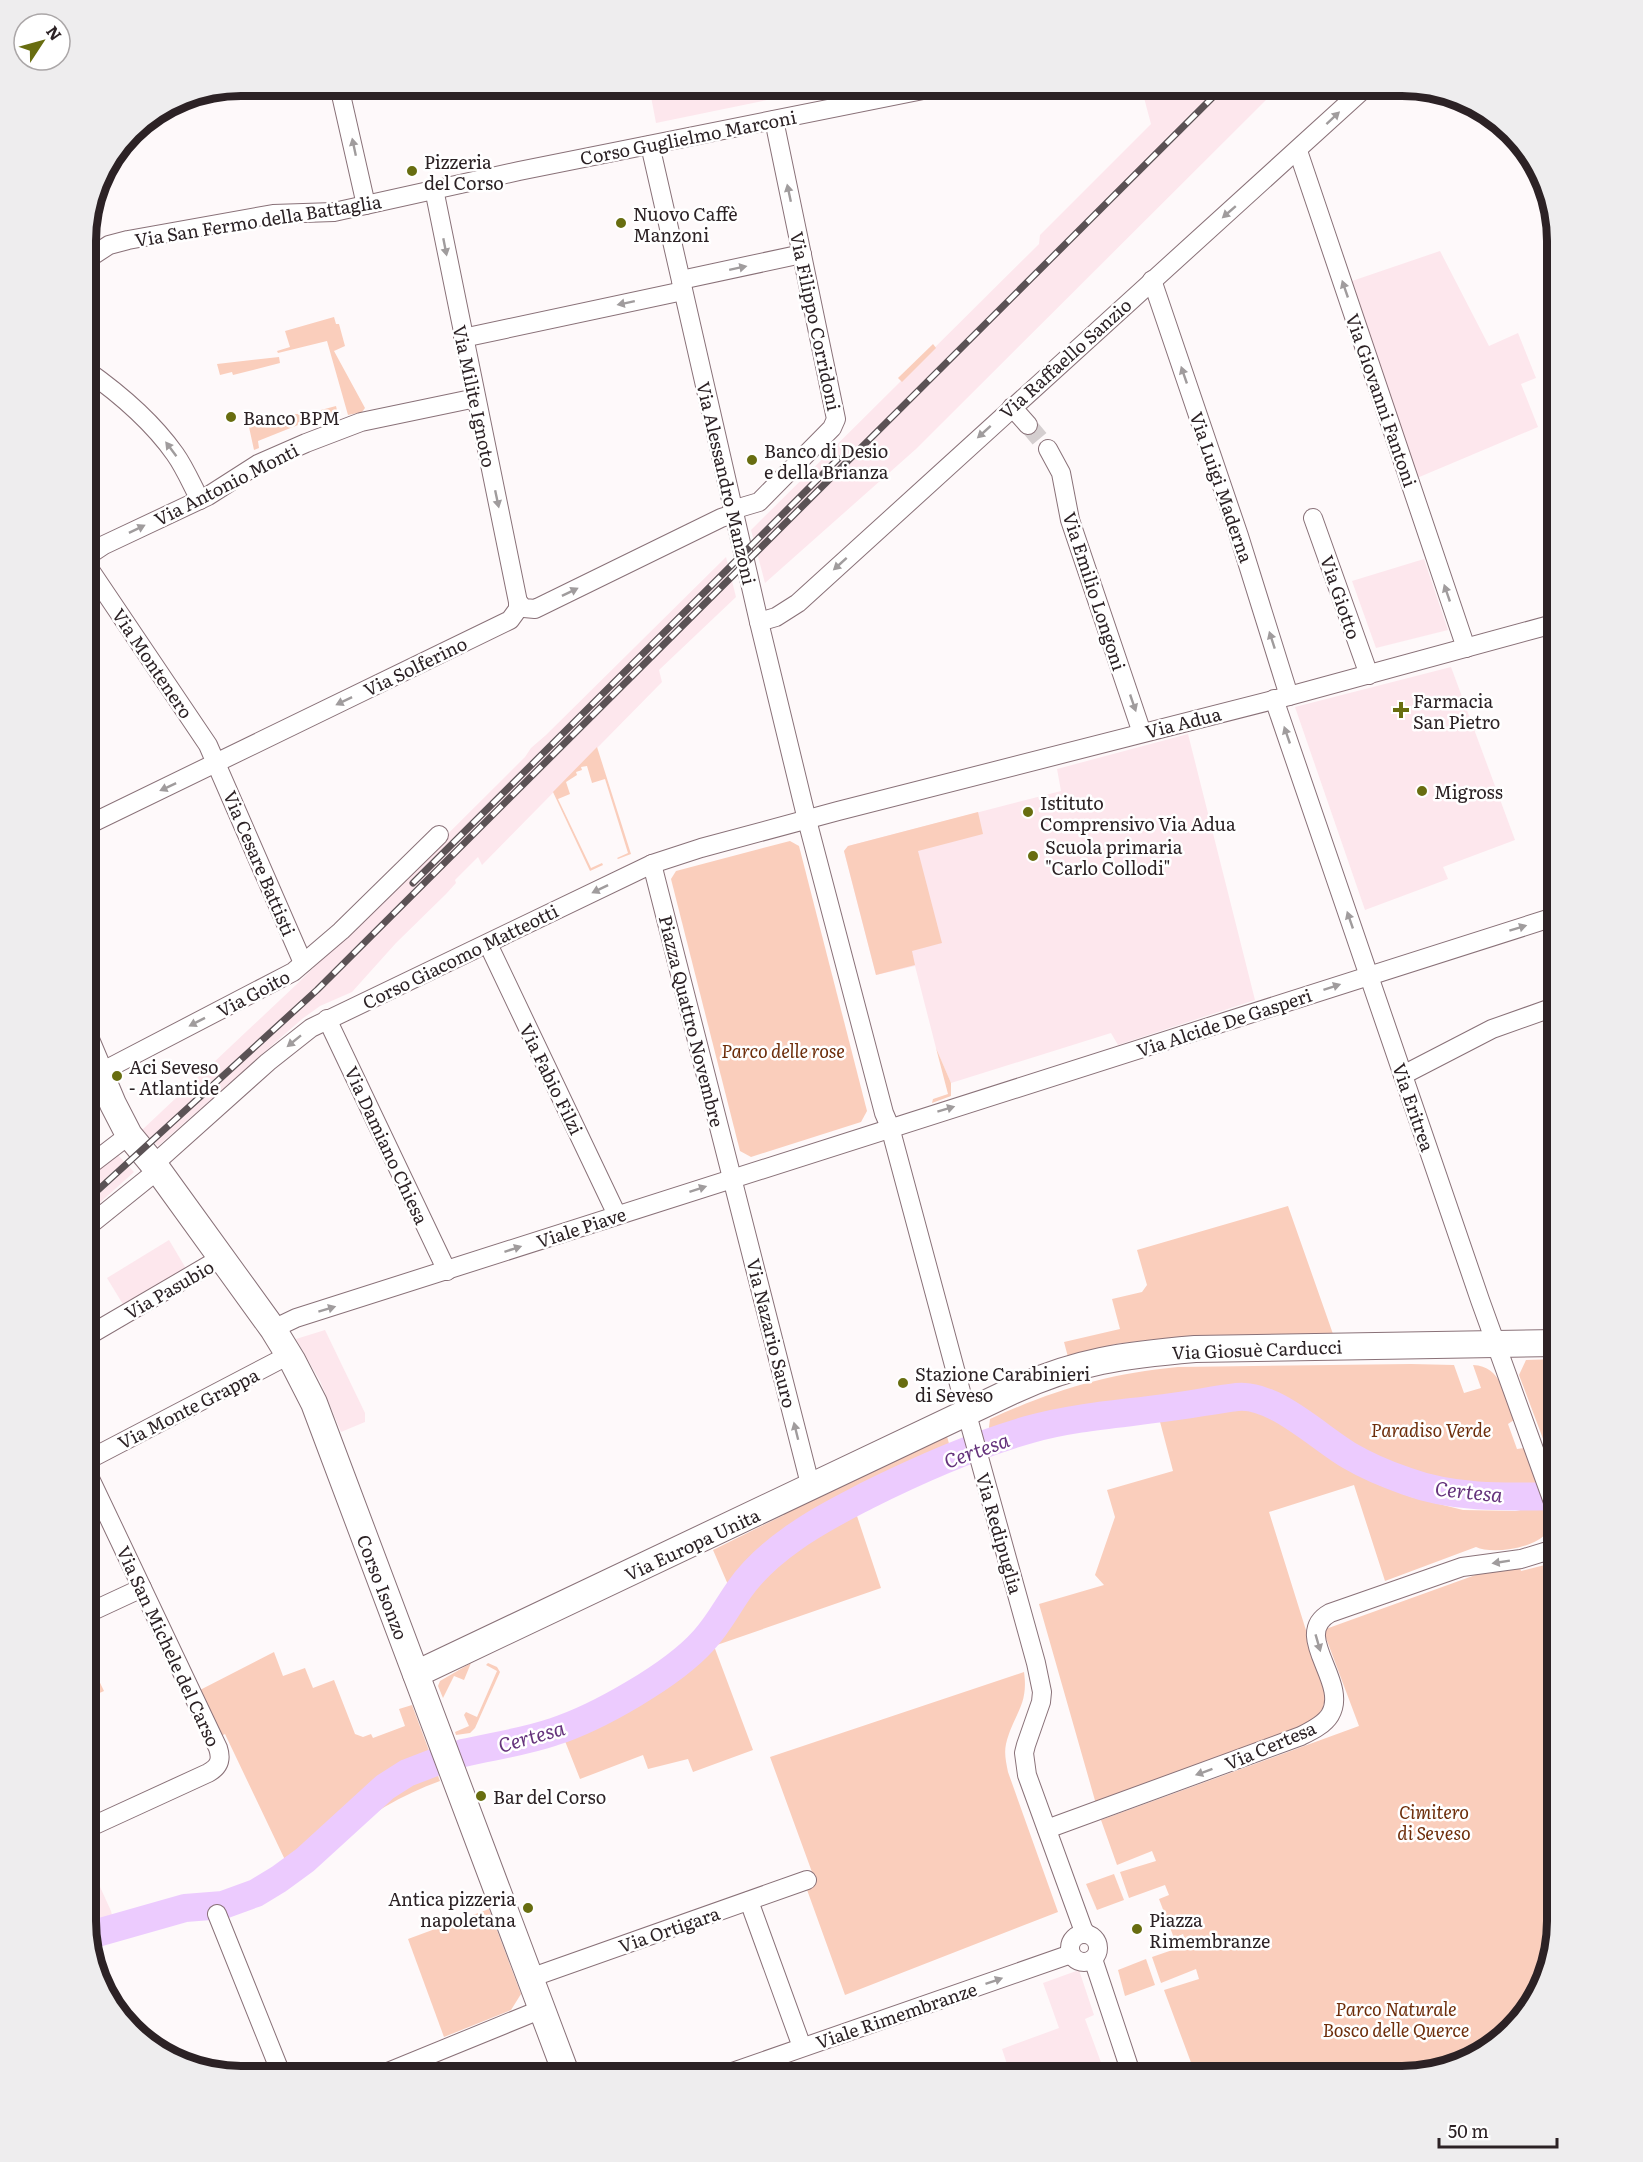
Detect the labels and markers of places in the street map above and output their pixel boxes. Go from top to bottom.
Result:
place label: Pizzeria del Corso [424,148,504,196]
marker: Pizzeria del Corso [405,164,419,178]
place label: Nuovo Caffè Manzoni [633,200,738,248]
marker: Nuovo Caffè Manzoni [614,216,628,230]
place label: Banco BPM [243,404,340,431]
marker: Banco BPM [224,410,238,424]
place label: Banco di Desio e della Brianza [764,437,889,485]
marker: Banco di Desio e della Brianza [745,453,759,467]
place label: Farmacia San Pietro [1413,687,1500,735]
marker: Farmacia San Pietro [1394,703,1408,717]
place label: Migross [1434,778,1503,805]
marker: Migross [1415,784,1429,798]
place label: Istituto Comprensivo Via Adua [1040,789,1236,837]
marker: Istituto Comprensivo Via Adua [1021,805,1035,819]
place label: Scuola primaria "Carlo Collodi" [1045,833,1183,881]
marker: Scuola primaria "Carlo Collodi" [1026,849,1040,863]
place label: Aci Seveso - Atlantide [129,1053,219,1101]
marker: Aci Seveso - Atlantide [110,1069,124,1083]
place label: Stazione Carabinieri di Seveso [915,1360,1090,1408]
marker: Stazione Carabinieri di Seveso [896,1376,910,1390]
place label: Bar del Corso [493,1783,606,1810]
marker: Bar del Corso [474,1789,488,1803]
place label: Antica pizzeria napoletana [388,1885,516,1933]
marker: Antica pizzeria napoletana [521,1901,535,1915]
place label: Piazza Rimembranze [1149,1906,1270,1954]
marker: Piazza Rimembranze [1130,1922,1144,1936]

